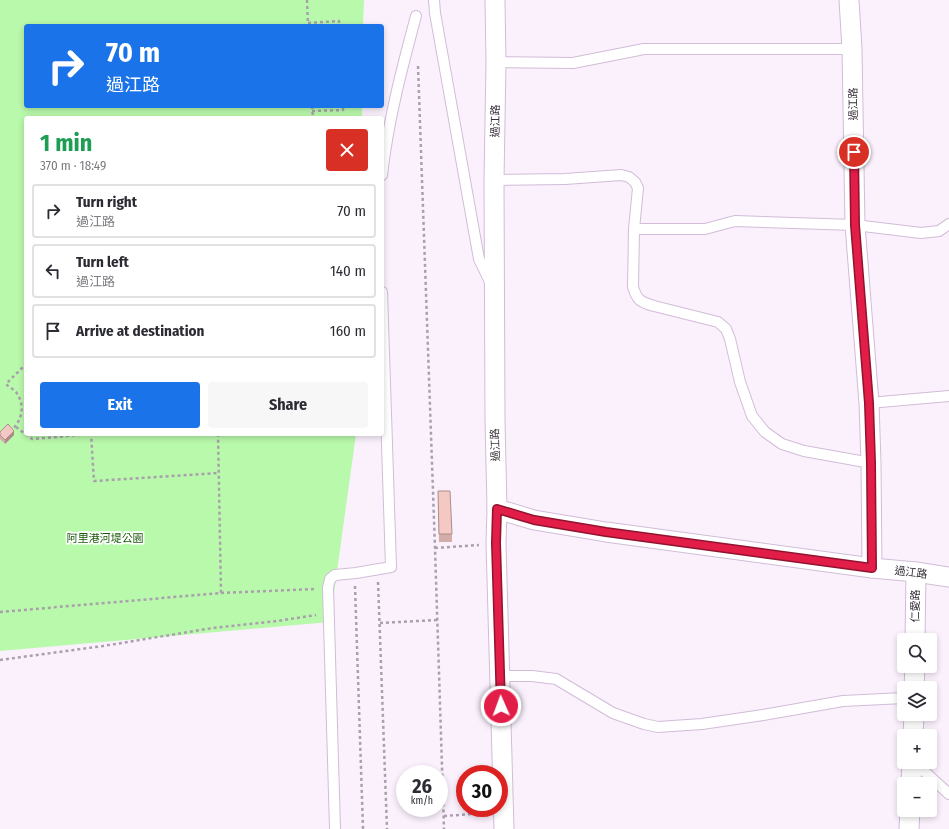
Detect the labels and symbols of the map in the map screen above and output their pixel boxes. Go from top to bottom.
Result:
street label: 過江路 [847,87,860,121]
street label: 過江路 [489,104,502,138]
pin [837,135,871,169]
street label: 過江路 [488,428,503,462]
park label: 阿里港河堤公園 [67,532,144,545]
street label: 過江路 [894,564,928,581]
street label: 仁愛路 [909,589,922,623]
position arrow [480,685,522,727]
speed limit sign: 30 [456,765,508,817]

